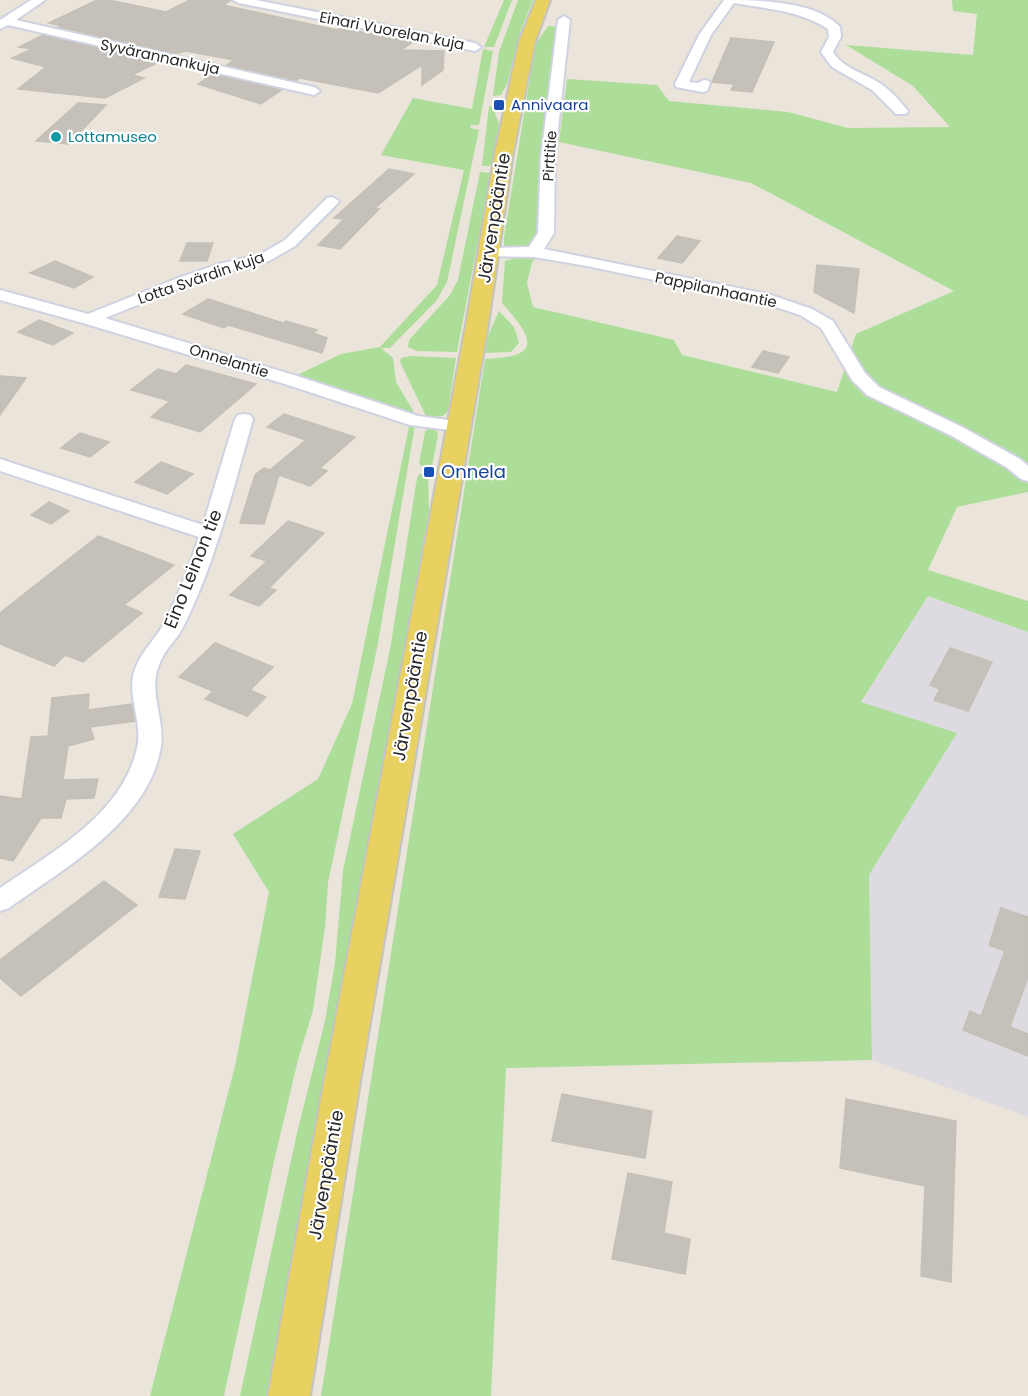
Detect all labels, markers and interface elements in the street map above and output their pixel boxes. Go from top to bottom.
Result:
street label: Einari Vuorelan kuja [318,6,466,55]
street label: Syvärannankuja [98,34,222,79]
place label: Annivaara [511,94,588,115]
marker: Annivaara [492,98,506,112]
place label: Lottamuseo [68,126,157,147]
marker: Lottamuseo [49,130,63,144]
street label: Pirttitie [537,130,562,182]
street label: Järvenpääntie [471,151,516,285]
street label: Lotta Svärdin kuja [135,246,267,309]
street label: Pappilanhaantie [653,266,779,313]
street label: Onnelantie [187,338,272,383]
place label: Onnela [441,459,506,484]
marker: Onnela [422,465,436,479]
street label: Eino Leinon tie [157,506,228,632]
street label: Järvenpääntie [386,629,433,763]
street label: Järvenpääntie [302,1108,349,1242]

